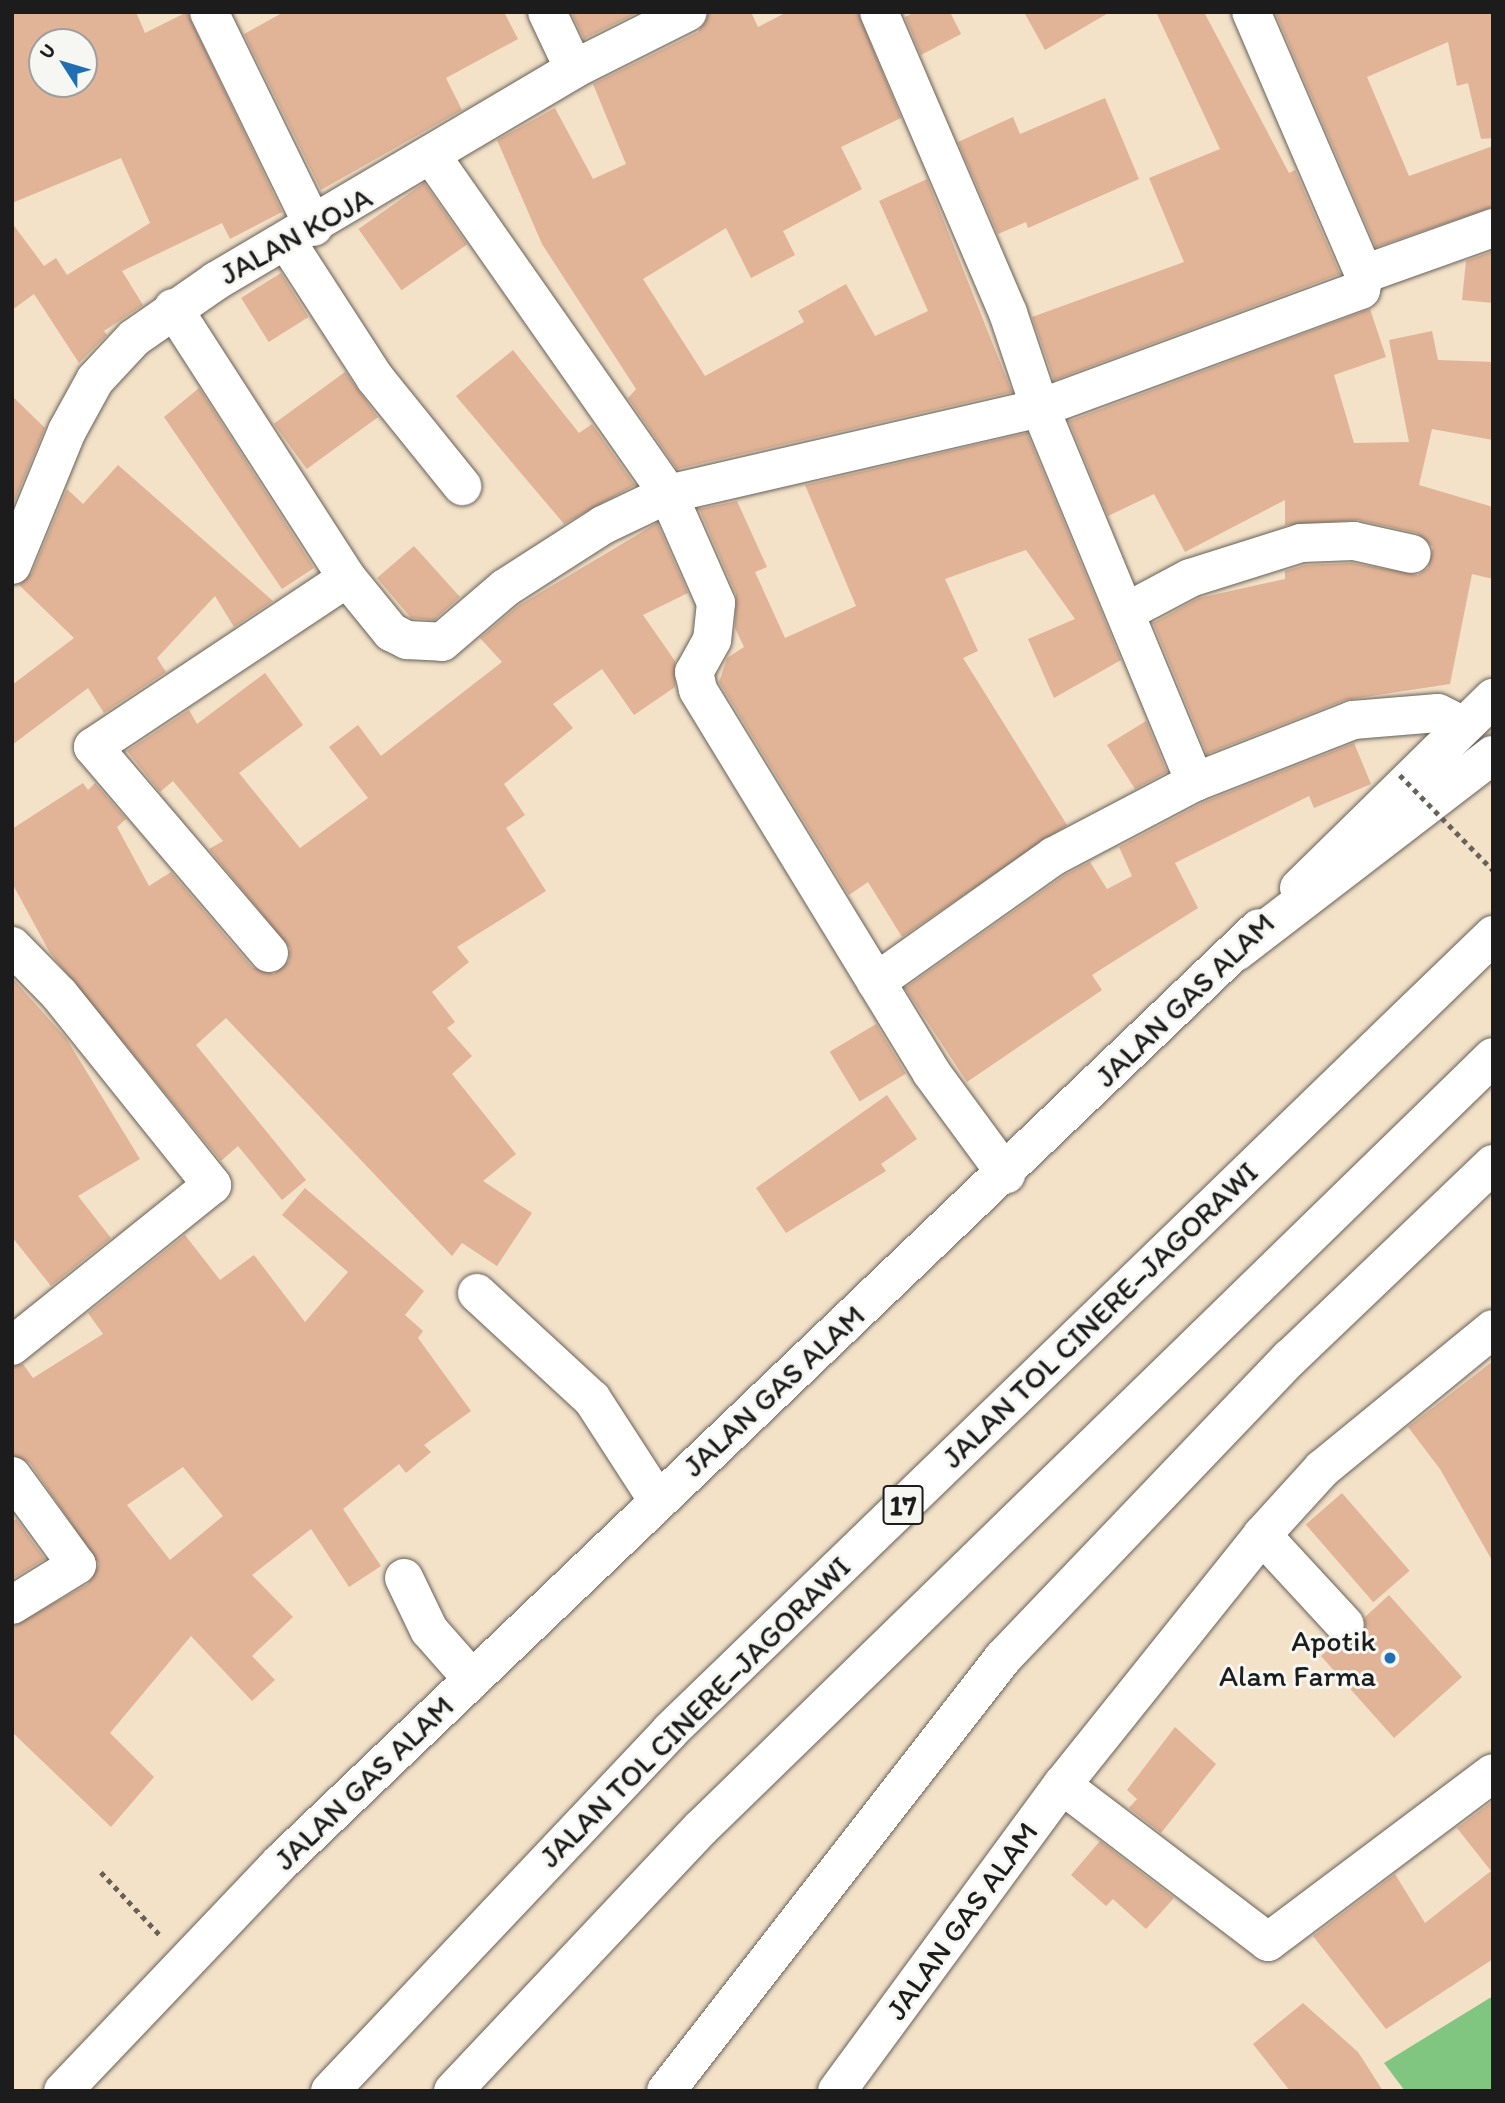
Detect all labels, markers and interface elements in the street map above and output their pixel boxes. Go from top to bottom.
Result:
north arrow [28,28,98,98]
text: U [34,39,60,63]
street label: JALAN KOJA [214,179,378,293]
street label: JALAN GAS ALAM [1088,905,1282,1095]
street label: JALAN TOL CINERE–JAGORAWI [935,1155,1265,1475]
street label: JALAN GAS ALAM [675,1297,873,1485]
road number: 17 [882,1480,924,1530]
street label: JALAN TOL CINERE–JAGORAWI [532,1549,858,1875]
place label: Apotik Alam Farma [1221,1623,1376,1694]
marker: Apotik Alam Farma [1382,1650,1398,1666]
street label: JALAN GAS ALAM [267,1688,461,1878]
street label: JALAN GAS ALAM [878,1815,1046,2027]

